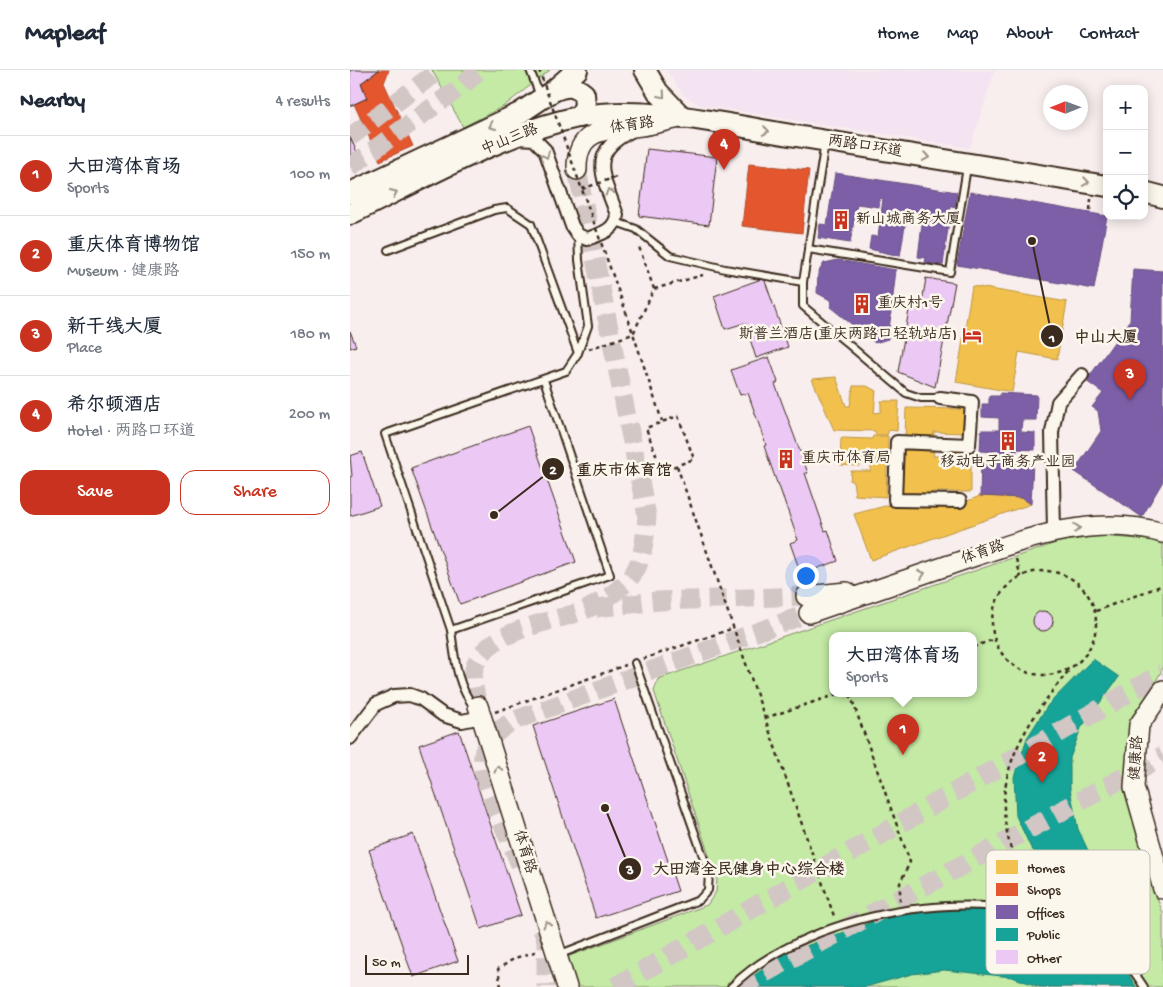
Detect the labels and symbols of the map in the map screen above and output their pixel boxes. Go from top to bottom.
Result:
north arrow [1043,85,1088,130]
one-way arrow [656,90,665,99]
street label: 体育路 [608,114,656,138]
street label: 中山三路 [479,120,541,160]
one-way arrow [488,120,497,130]
one-way arrow [762,125,770,136]
pin: 4 [708,129,740,170]
street label: 两路口环道 [827,132,903,162]
one-way arrow [539,150,550,159]
one-way arrow [922,151,930,161]
one-way arrow [1082,177,1091,187]
one-way arrow [389,188,398,199]
one-way arrow [605,188,615,196]
building icon: 新山城商务大厦 [830,209,852,231]
place label: 新山城商务大厦 [856,210,961,229]
building icon: 重庆村1号 [851,293,873,315]
place label: 重庆村1号 [877,294,943,313]
callout: 中山大厦 [1039,321,1148,352]
hotel icon: 斯普兰酒店(重庆两路口轻轨站店) [961,324,983,346]
place label: 斯普兰酒店(重庆两路口轻轨站店) [739,325,957,344]
text: 中山大厦 [1074,328,1138,349]
text: 1 [1048,330,1055,348]
pin: 3 [1114,359,1146,400]
building icon: 移动电子商务产业园 [997,430,1019,452]
building icon: 重庆市体育局 [775,448,797,470]
place label: 重庆市体育局 [801,450,891,468]
callout: 重庆市体育馆 [541,453,682,484]
place label: 移动电子商务产业园 [940,453,1076,472]
text: 2 [549,462,557,480]
text: 重庆市体育馆 [576,462,672,482]
one-way arrow [1073,523,1081,534]
street label: 体育路 [959,537,1007,569]
your location [793,563,819,589]
one-way arrow [917,570,925,580]
pin: 1 [887,714,919,755]
street label: 健康路 [1126,735,1148,781]
pin: 2 [1026,742,1058,783]
one-way arrow [494,765,504,774]
street label: 体育路 [509,828,539,876]
legend [986,850,1150,974]
callout: 大田湾全民健身中心综合楼 [618,853,855,884]
text: 大田湾全民健身中心综合楼 [653,860,845,881]
text: Homes [1027,861,1065,878]
text: 3 [625,862,634,880]
text: Shops [1027,883,1061,900]
text: Offices [1027,906,1065,923]
one-way arrow [543,920,553,929]
text: Public [1026,928,1061,945]
text: Other [1027,951,1062,968]
scale bar [365,952,469,975]

